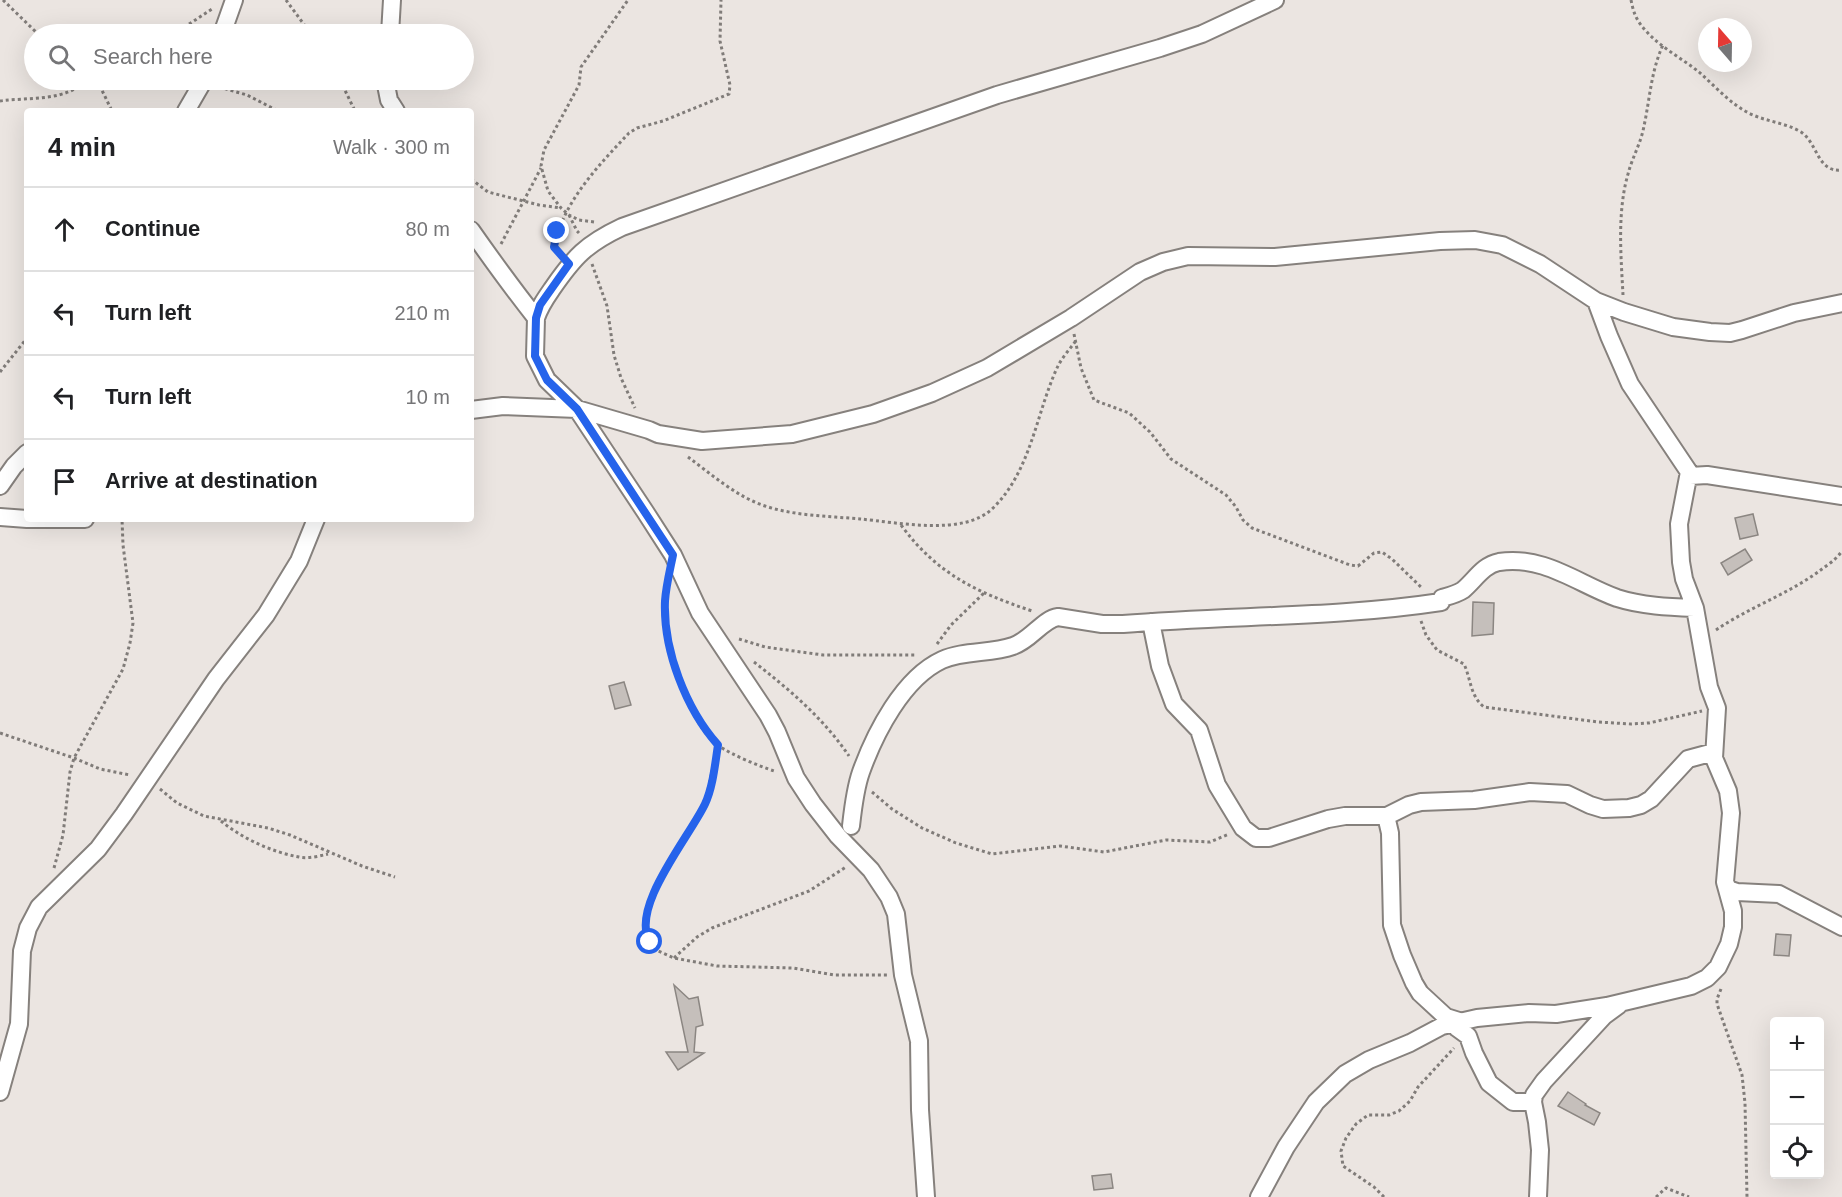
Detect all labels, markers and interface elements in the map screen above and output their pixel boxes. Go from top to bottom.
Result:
north arrow [1698,18,1752,72]
search box [24,24,474,90]
icon: search [45,41,78,74]
text: Search here [93,44,213,69]
text: 4 min [48,132,116,162]
text: Walk · 300 m [333,136,450,158]
icon: ahead [48,213,81,246]
text: Continue [105,216,200,241]
route end [543,217,569,243]
text: 80 m [406,218,450,240]
icon: left [48,297,81,330]
text: Turn left [105,300,191,325]
text: 210 m [394,302,450,324]
icon: left [48,381,81,414]
text: Turn left [105,384,191,409]
text: 10 m [406,386,450,408]
icon: arrive [48,465,81,498]
text: Arrive at destination [105,468,318,493]
route start [636,928,662,954]
map controls [1770,1017,1824,1179]
button: + [1770,1017,1824,1071]
button: − [1770,1071,1824,1125]
button: locate [1770,1125,1824,1179]

